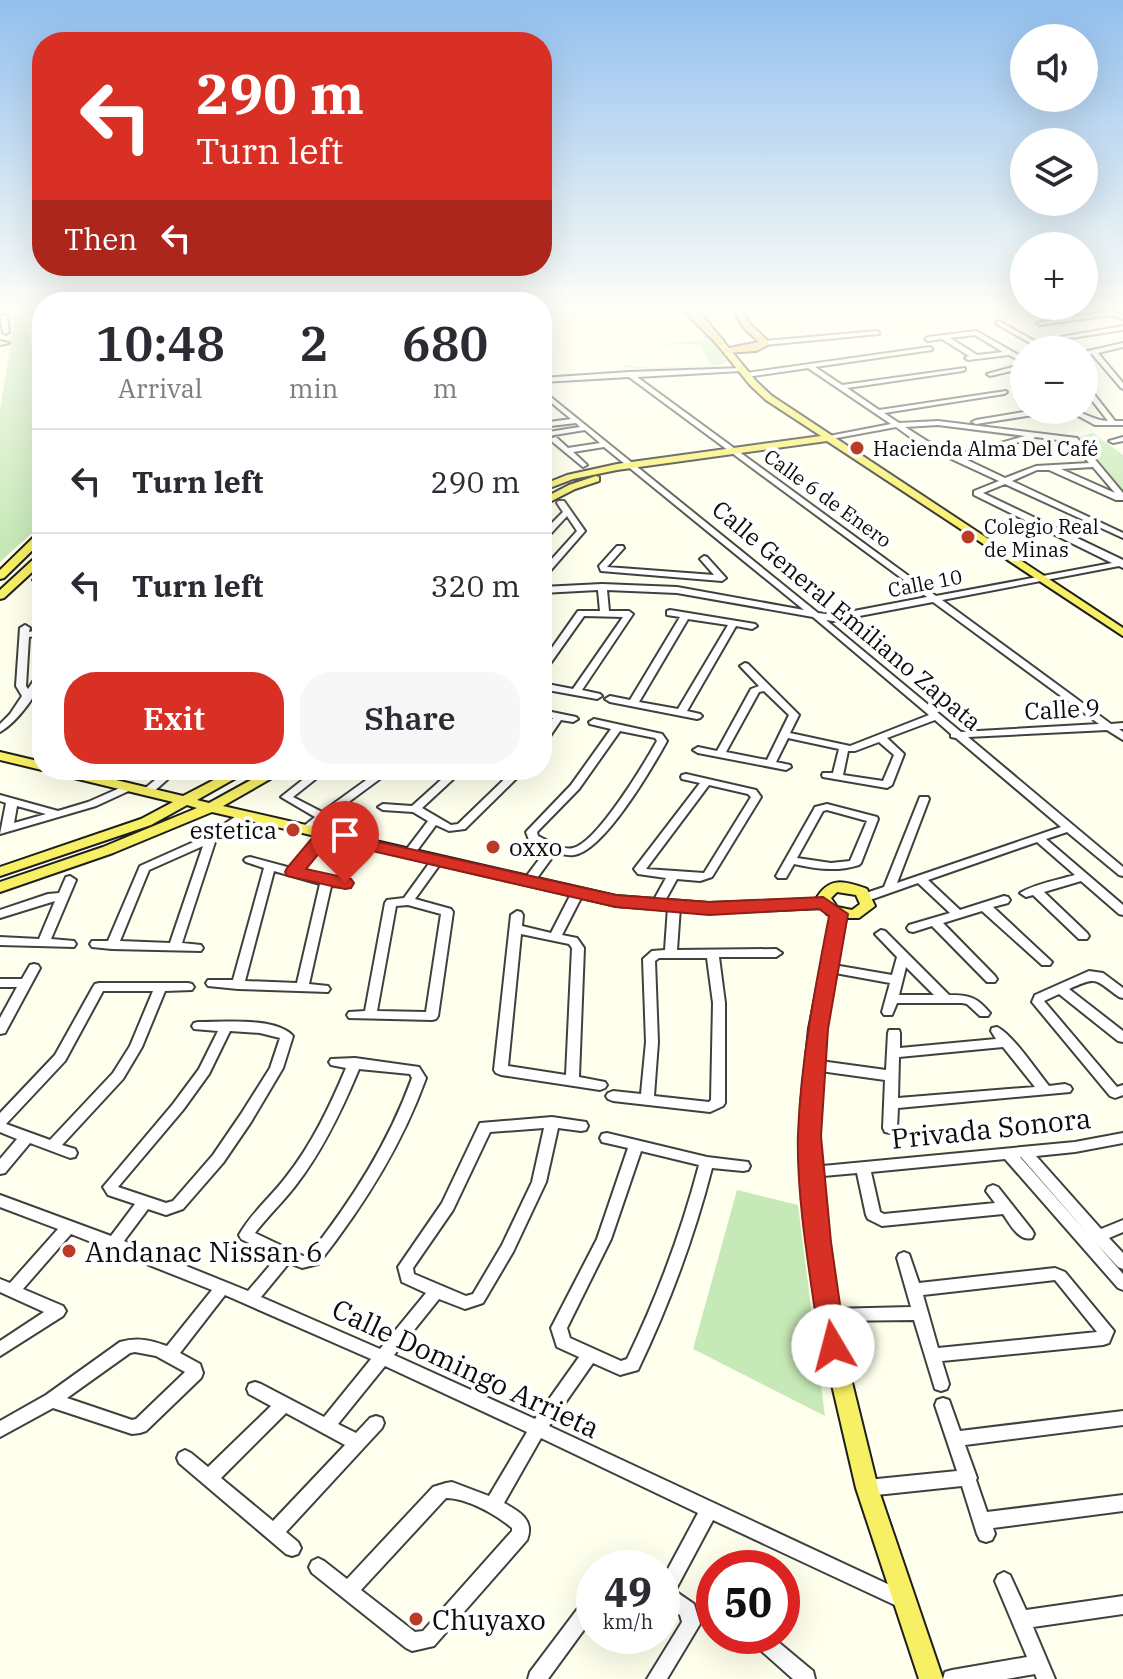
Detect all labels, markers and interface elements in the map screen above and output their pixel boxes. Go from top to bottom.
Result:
map controls [1010,24,1098,424]
button: sound [1010,24,1098,112]
text: 290 m [196,57,364,129]
icon: left [64,64,168,168]
text: Turn left [196,127,343,174]
button: layers [1010,128,1098,216]
icon: left [154,216,198,260]
text: Then [64,219,138,258]
button: + [1010,232,1098,320]
text: 10:48 [96,312,225,374]
text: 2 [299,312,328,374]
text: 680 [402,312,488,374]
button: − [1010,336,1098,424]
text: Arrival [118,371,203,405]
text: min [289,371,338,405]
text: m [433,371,458,405]
place label: Hacienda Alma Del Café [873,435,1098,462]
marker: Hacienda Alma Del Café [848,439,866,457]
street label: Calle 6 de Enero [759,442,897,554]
icon: left [64,459,108,503]
text: Turn left [132,462,264,501]
text: 290 m [430,462,520,501]
street label: Calle General Emiliano Zapata [706,493,988,737]
place label: Colegio Real de Minas [984,513,1099,563]
marker: Colegio Real de Minas [959,528,977,546]
icon: left [64,563,108,607]
street label: Calle 10 [886,563,964,603]
text: Turn left [132,566,264,605]
text: 320 m [430,566,520,605]
button: Exit [64,672,284,764]
button: Share [300,672,520,764]
street label: Calle 9 [1023,691,1101,727]
pin [311,801,379,883]
icon: arrive [323,813,367,857]
place label: estetica [190,814,277,846]
marker: estetica [284,821,302,839]
place label: oxxo [509,831,562,863]
marker: oxxo [484,838,502,856]
street label: Privada Sonora [889,1099,1093,1157]
place label: Andanac Nissan 6 [85,1233,323,1270]
marker: Andanac Nissan 6 [60,1242,78,1260]
street label: Calle Domingo Arrieta [326,1290,606,1446]
position arrow [791,1304,875,1388]
speed limit sign: 50 [696,1550,800,1654]
text: 49 [604,1566,652,1618]
place label: Chuyaxo [432,1601,546,1638]
text: km/h [603,1608,653,1635]
marker: Chuyaxo [407,1610,425,1628]

